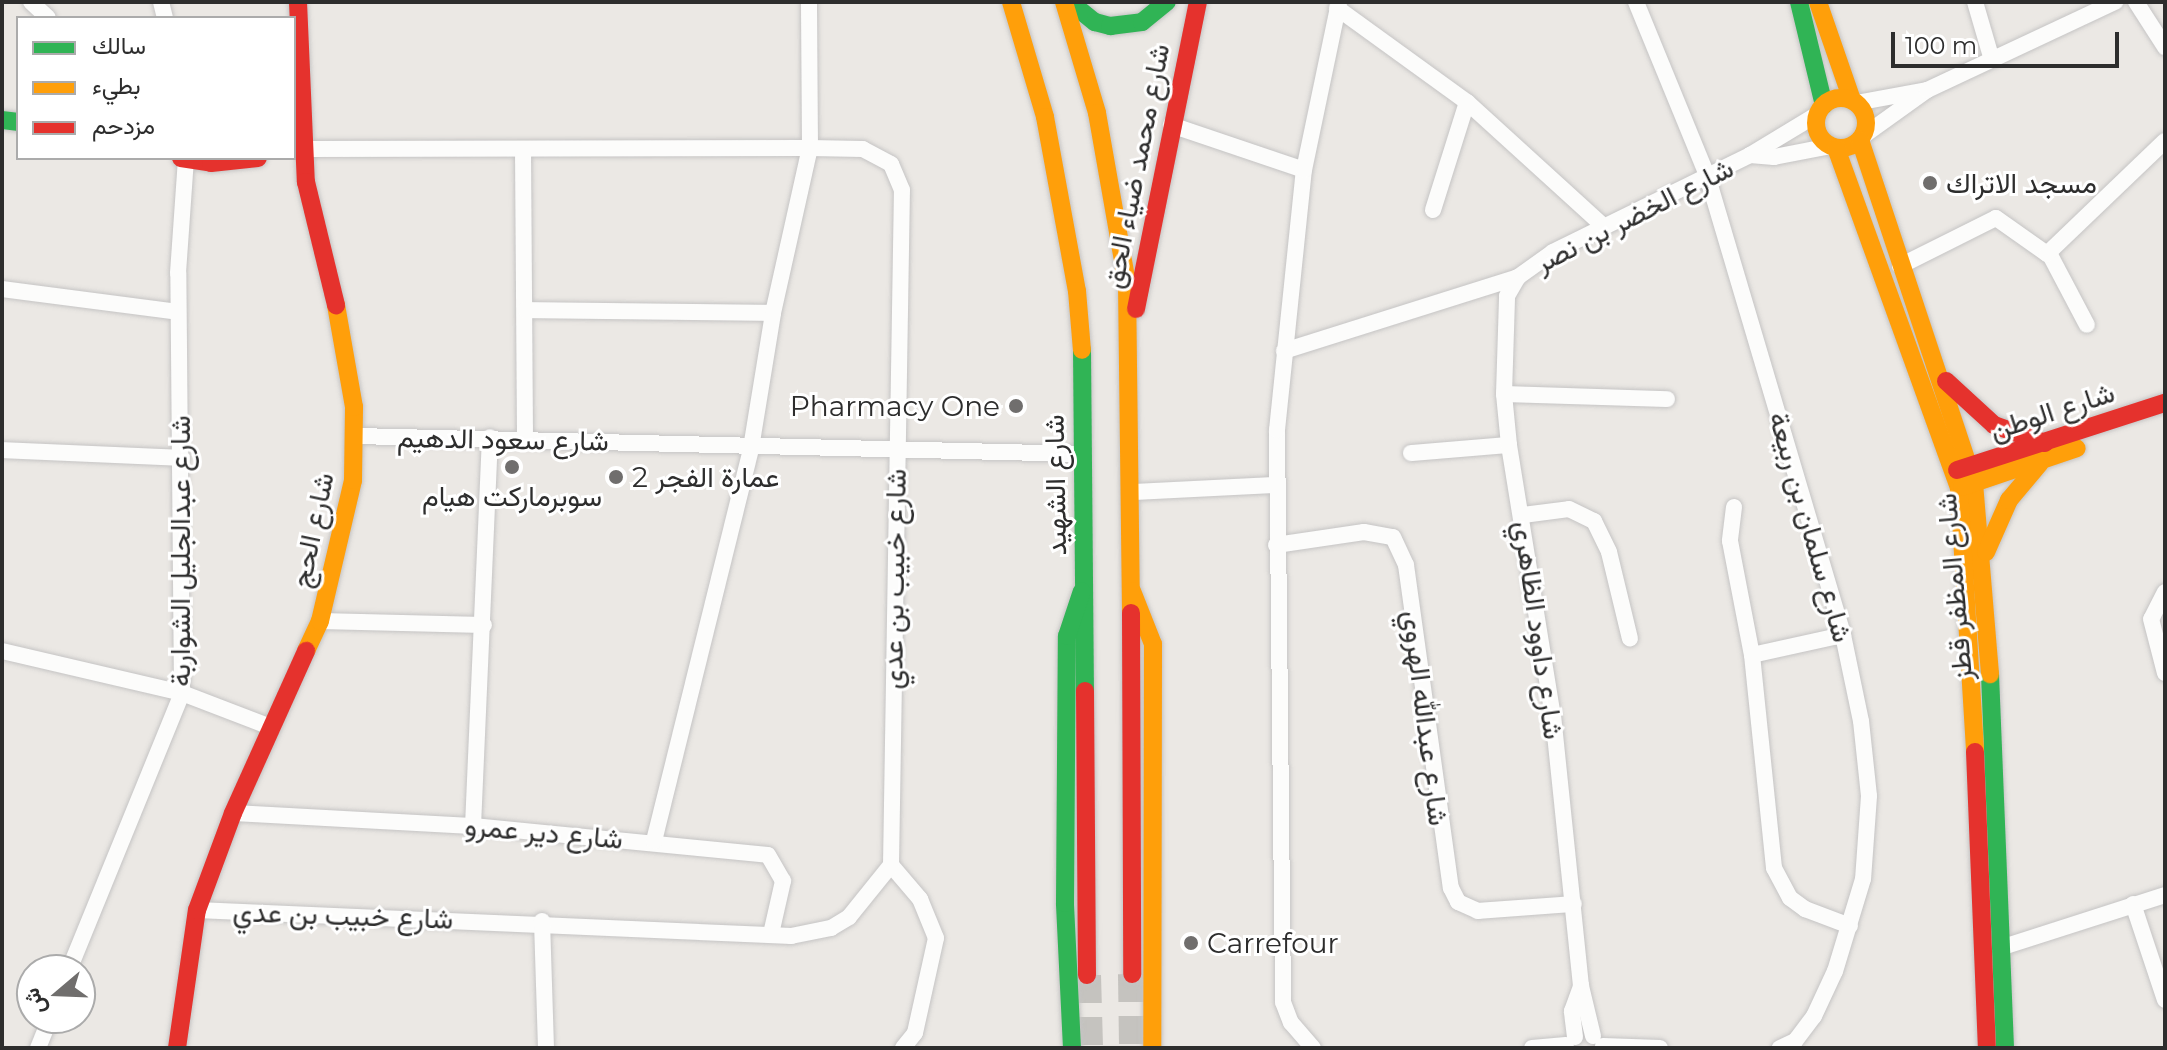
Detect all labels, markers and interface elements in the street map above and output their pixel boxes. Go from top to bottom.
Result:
legend [16,16,296,160]
scale bar [1895,16,2123,66]
text: سالك [92,31,146,60]
text: 100 m [1905,31,1977,60]
street label: شارع محمد ضياء الحق [1096,41,1176,291]
text: بطيء [92,71,141,100]
text: مزدحم [92,111,155,140]
street label: شارع الخضر بن نصر [1529,151,1739,279]
place label: مسجد الاتراك [1946,166,2097,200]
marker: مسجد الاتراك [1921,174,1939,192]
street label: شارع الوطن [1985,375,2119,447]
place label: Pharmacy One [790,389,1000,423]
marker: Pharmacy One [1007,397,1025,415]
street label: شارع سلمان بن ربيعة [1762,408,1860,646]
street label: شارع الشهيد [1037,414,1073,556]
street label: شارع عبدالجليل الشواربة [163,415,197,687]
street label: شارع سعود الدهيم [397,420,609,458]
marker: سوبرماركت هيام [503,458,521,476]
place label: عمارة الفجر 2 [632,460,779,494]
marker: عمارة الفجر 2 [607,468,625,486]
street label: شارع خبيب بن عدي [875,468,913,690]
street label: شارع الحج [283,470,341,590]
place label: سوبرماركت هيام [422,479,602,513]
street label: شارع المظفر قطز [1929,492,1979,682]
street label: شارع داوود الظاهري [1507,519,1571,741]
street label: شارع عبدالله الهروي [1396,608,1456,828]
street label: شارع دير عمرو [464,808,624,856]
street label: شارع خبيب بن عدي [232,894,454,936]
place label: Carrefour [1207,926,1339,960]
marker: Carrefour [1182,934,1200,952]
north arrow [16,954,96,1034]
text: ش [18,984,52,1018]

